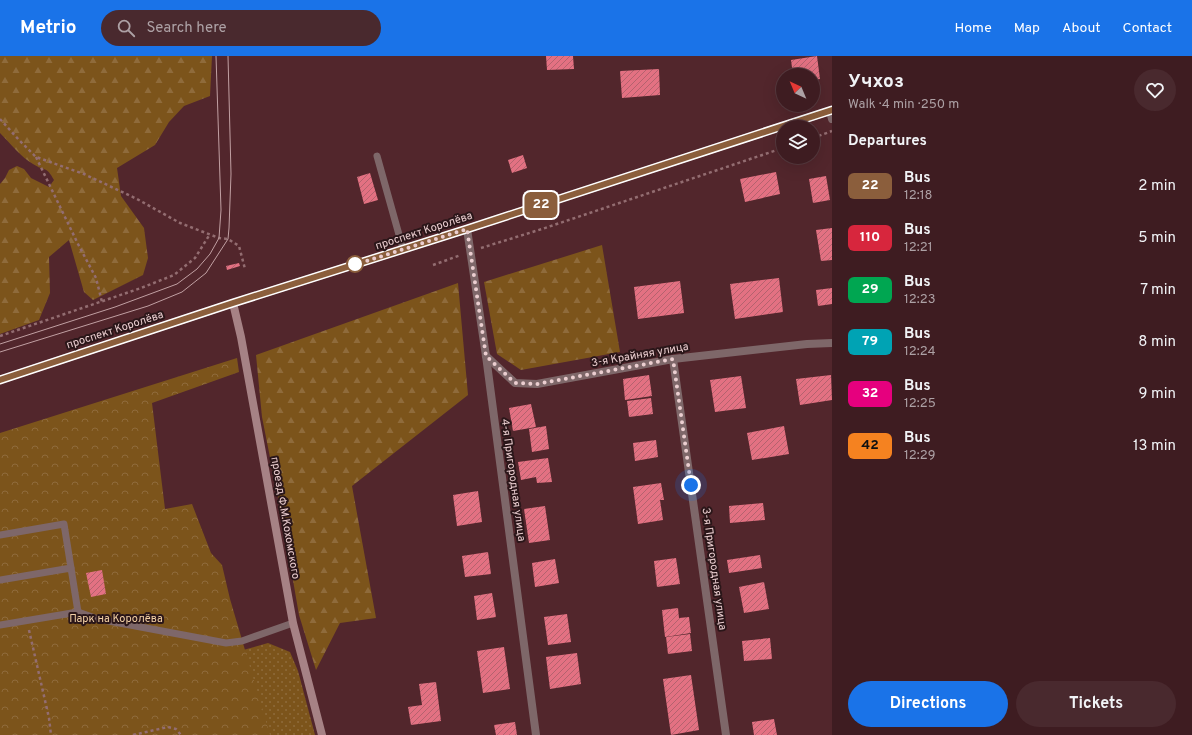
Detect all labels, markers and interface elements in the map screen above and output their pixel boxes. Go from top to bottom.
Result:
search box [101,10,381,46]
text: Metrio [20,16,77,40]
icon: search [115,17,137,39]
text: Search here [147,19,227,38]
text: Home [955,20,992,37]
text: Map [1014,20,1040,37]
text: About [1062,20,1101,37]
text: Contact [1123,20,1172,37]
north arrow [776,68,820,112]
map controls [776,68,820,164]
button: heart [1134,69,1176,111]
text: Учхоз [848,70,904,94]
text: Walk · 4 min · 250 m [848,97,959,113]
button: layers [776,120,820,164]
text: Departures [848,132,927,151]
text: Bus [904,169,931,188]
text: 22 [861,177,879,194]
text: 2 min [1138,177,1176,196]
text: 12:18 [904,188,933,204]
line badge: 22 [523,192,559,218]
text: 22 [532,196,550,213]
street label: проспект Королёва [374,209,474,253]
text: Bus [904,221,931,240]
text: 110 [860,229,880,246]
text: 5 min [1138,229,1176,248]
text: 12:21 [904,240,933,256]
unlabelled marker [346,255,364,273]
text: Bus [904,273,931,292]
text: 29 [861,281,879,298]
text: 7 min [1140,281,1176,300]
text: 12:23 [904,292,936,308]
street label: проспект Королёва [65,308,165,352]
text: Bus [904,325,931,344]
text: 79 [862,333,878,350]
text: 8 min [1138,333,1176,352]
street label: 3-я Крайняя улица [590,340,690,370]
text: 12:24 [904,344,936,360]
text: Bus [904,377,931,396]
text: 32 [862,385,878,402]
text: 9 min [1139,385,1176,404]
text: 12:25 [904,396,936,412]
street label: 4-я Пригородная улица [497,418,529,542]
text: Bus [904,429,931,448]
text: 42 [861,437,879,454]
text: 13 min [1133,437,1176,456]
text: 12:29 [904,448,935,464]
street label: проезд Ф.М.Кохомского [267,456,303,580]
your location [681,475,701,495]
street label: 3-я Пригородная улица [698,507,730,631]
park label: Парк на Королёва [69,612,163,626]
button: Directions [848,681,1008,727]
button: Tickets [1016,681,1176,727]

